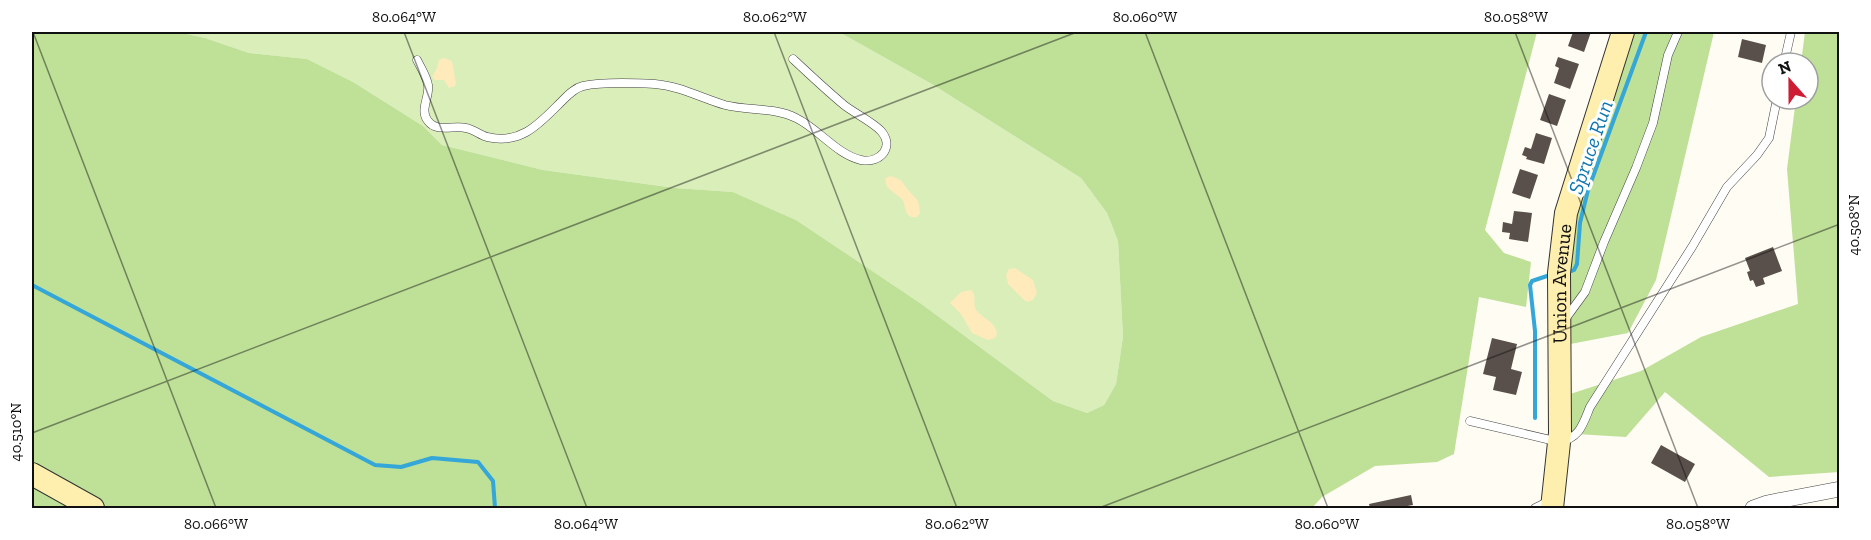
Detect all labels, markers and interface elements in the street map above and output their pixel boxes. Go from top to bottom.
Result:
text: 80.064°W [372,8,436,26]
text: 80.062°W [743,8,807,26]
text: 80.060°W [1113,8,1177,26]
text: 80.058°W [1484,8,1548,26]
north arrow [1760,51,1820,111]
text: N [1776,56,1794,79]
water label: Spruce Run [1562,97,1618,197]
text: 40.508°N [1845,194,1863,256]
street label: Union Avenue [1547,222,1577,344]
text: 40.510°N [7,403,25,461]
text: 80.066°W [184,515,248,533]
text: 80.064°W [554,515,618,533]
text: 80.062°W [925,515,989,533]
text: 80.060°W [1295,515,1359,533]
text: 80.058°W [1666,515,1730,533]

